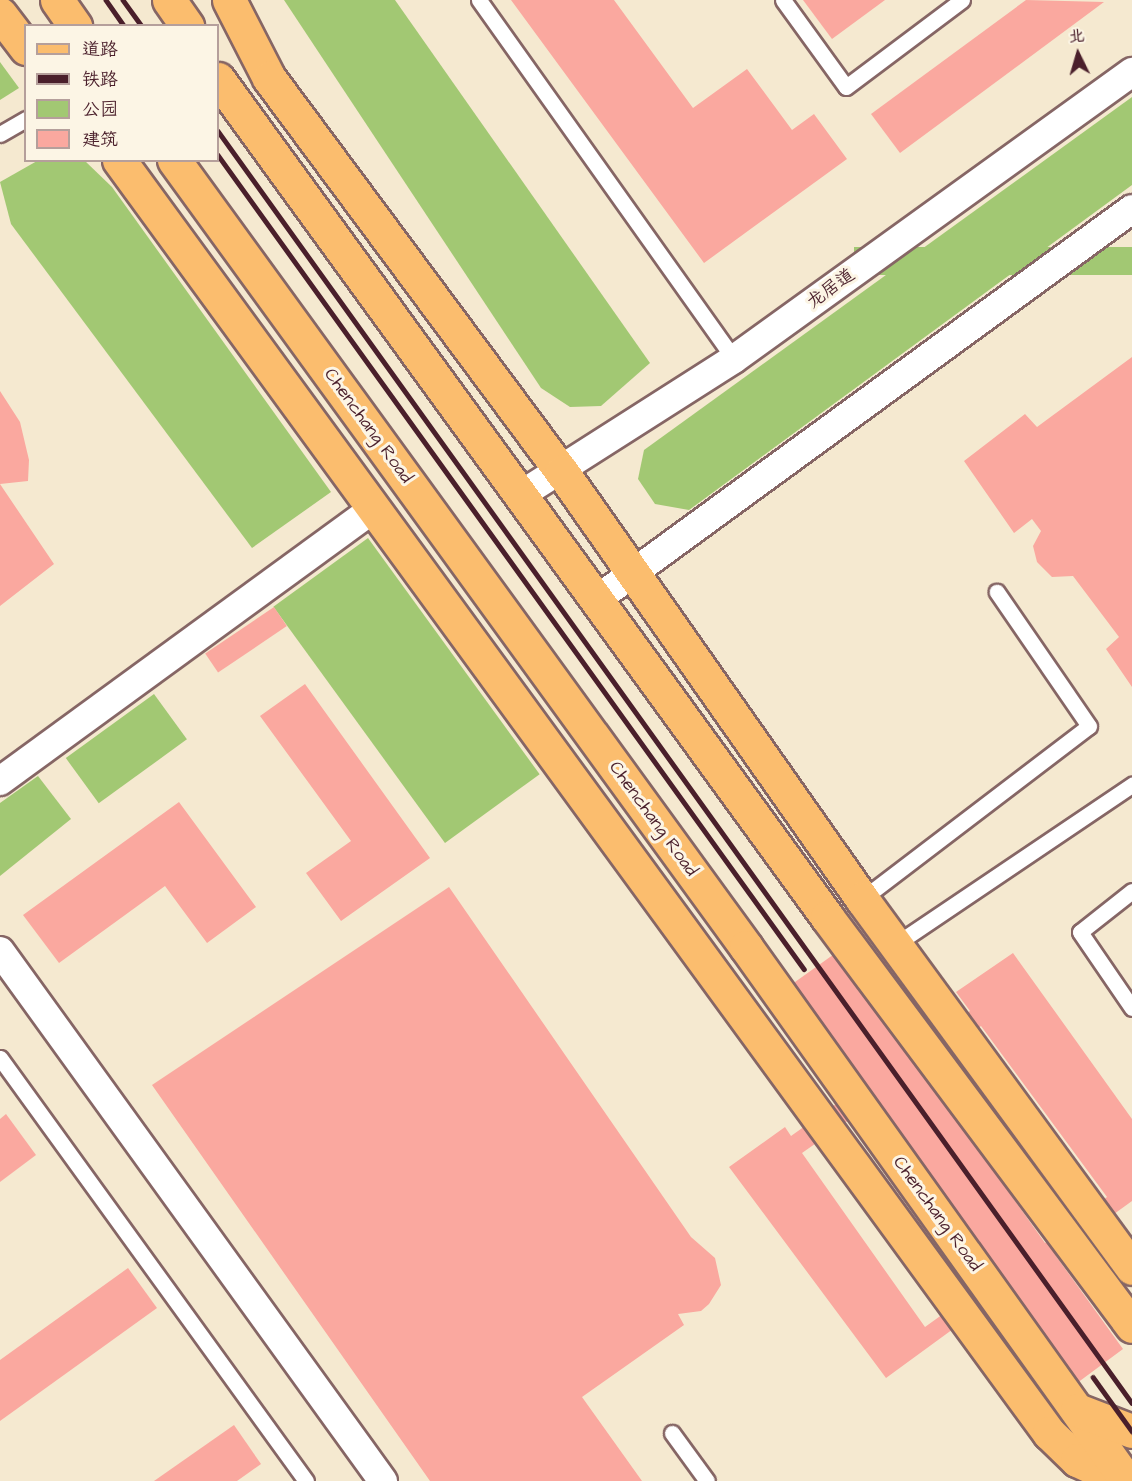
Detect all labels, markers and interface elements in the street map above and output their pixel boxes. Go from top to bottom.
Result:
legend [24,24,219,162]
north arrow [1048,24,1108,84]
text: 北 [1067,24,1085,48]
text: 道路 [82,37,118,62]
text: 铁路 [82,67,118,92]
text: 公园 [82,97,118,122]
text: 建筑 [82,127,118,152]
street label: 龙居道 [803,264,859,314]
street label: Chenchang Road [319,364,417,488]
street label: Chenchang Road [604,757,702,881]
street label: Chenchang Road [888,1152,986,1276]

